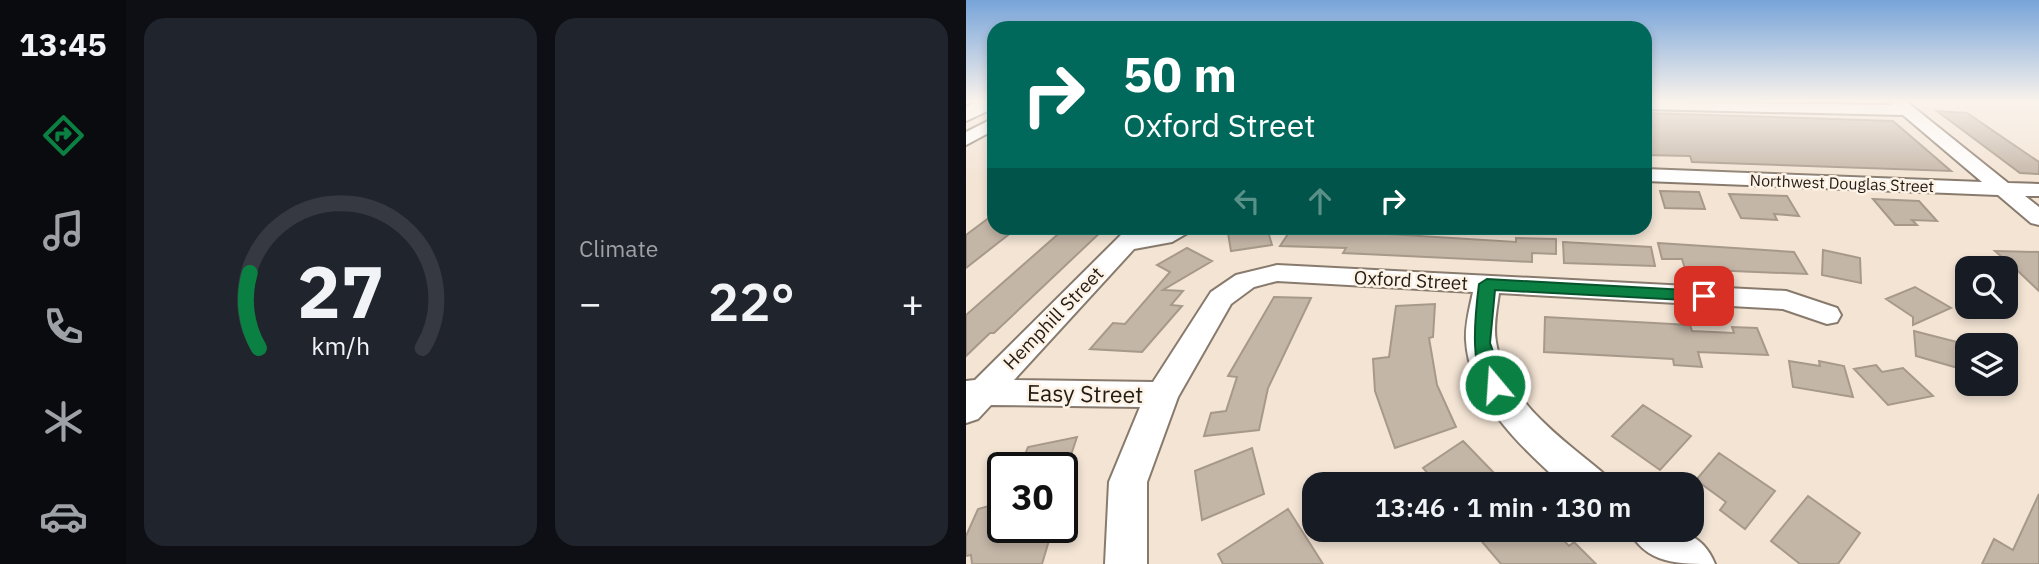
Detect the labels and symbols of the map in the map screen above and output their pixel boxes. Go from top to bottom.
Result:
street label: Northwest Douglas Street [1749,170,1935,196]
street label: Hemphill Street [998,262,1108,374]
street label: Oxford Street [1353,265,1469,295]
pin [1674,266,1734,326]
position arrow [1458,348,1532,422]
street label: Easy Street [1027,377,1144,409]
speed limit sign: 30 [987,452,1078,543]

